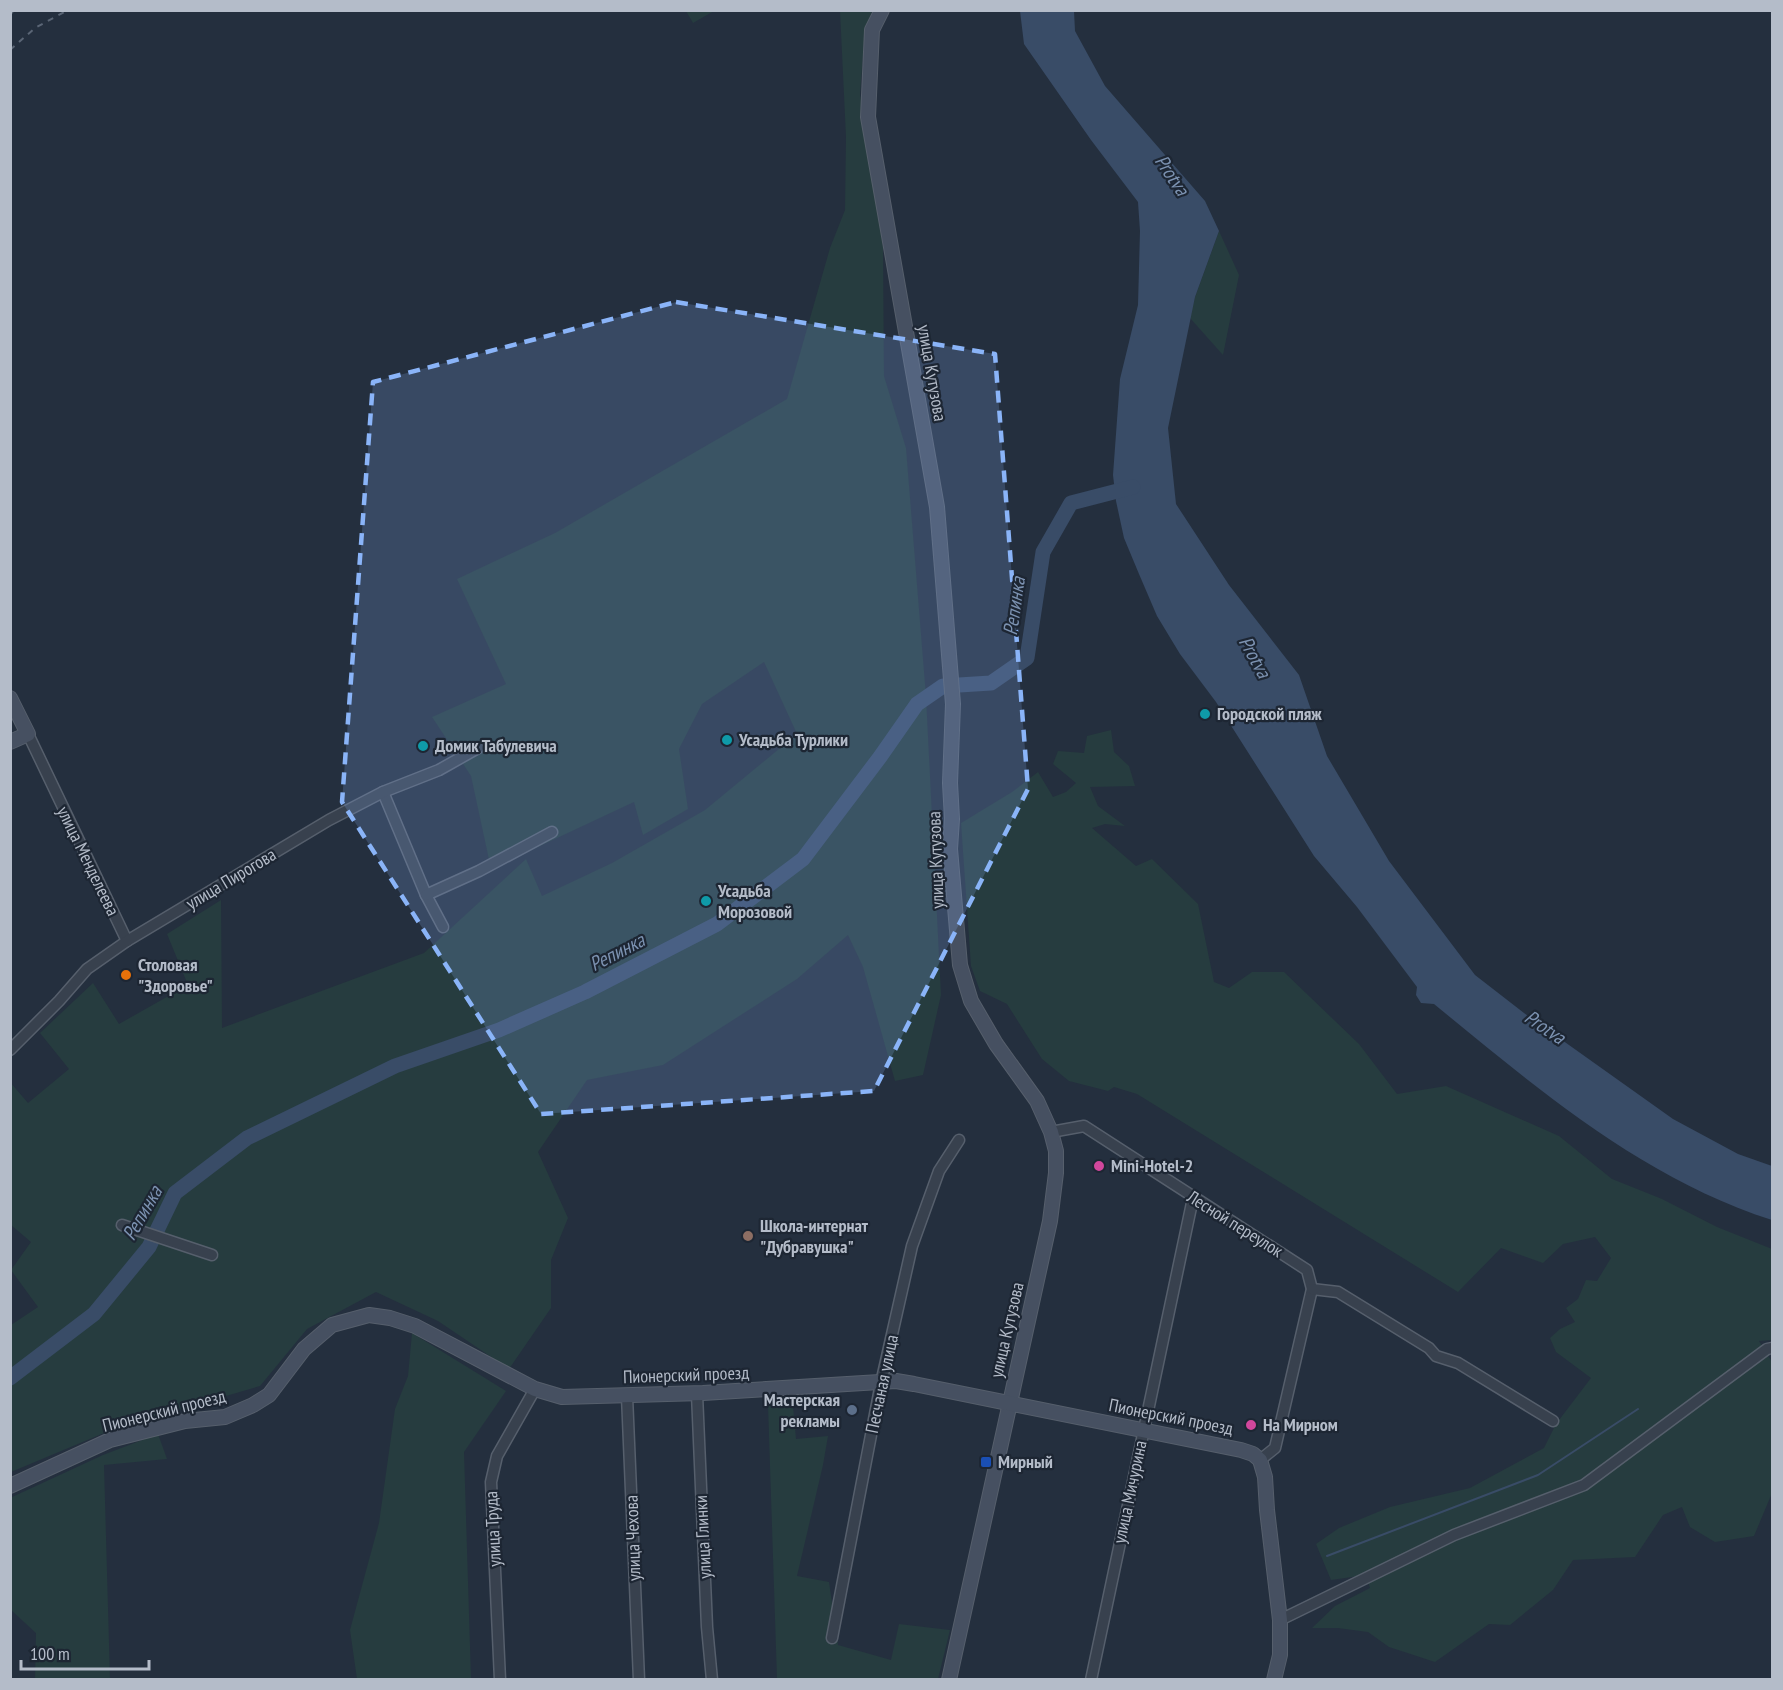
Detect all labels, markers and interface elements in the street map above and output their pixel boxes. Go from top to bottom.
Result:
water label: Protva [1149,150,1196,201]
street label: улица Кутузова [913,323,952,423]
water label: Репинка [997,574,1031,637]
water label: Protva [1233,632,1277,683]
place label: Городской пляж [1217,702,1322,725]
marker: Городской пляж [1198,707,1212,721]
place label: Усадьба Турлики [738,728,848,751]
marker: Усадьба Турлики [720,733,734,747]
place label: Домик Табулевича [435,734,557,757]
marker: Домик Табулевича [416,739,430,753]
street label: улица Менделеева [52,802,125,919]
street label: улица Кутузова [922,811,949,909]
street label: улица Пирогова [182,843,280,914]
place label: Усадьба Морозовой [717,879,792,923]
marker: Усадьба Морозовой [699,894,713,908]
water label: Репинка [585,927,650,977]
place label: Столовая "Здоровье" [138,953,213,997]
marker: Столовая "Здоровье" [119,968,133,982]
water label: Protva [1520,1004,1571,1051]
place label: Mini-Hotel-2 [1111,1154,1193,1177]
marker: Mini-Hotel-2 [1092,1159,1106,1173]
water label: Репинка [116,1180,168,1245]
street label: Лесной переулок [1182,1184,1288,1262]
place label: Школа-интернат "Дубравушка" [760,1214,869,1258]
marker: Школа-интернат "Дубравушка" [741,1229,755,1243]
street label: улица Кутузова [984,1280,1029,1380]
street label: Песчаная улица [860,1333,903,1435]
street label: Пионерский проезд [623,1361,750,1388]
street label: Пионерский проезд [100,1384,228,1437]
place label: Мастерская рекламы [764,1388,840,1432]
street label: Пионерский проезд [1107,1393,1235,1440]
marker: Мастерская рекламы [845,1403,859,1417]
place label: На Мирном [1263,1413,1338,1436]
marker: На Мирном [1244,1418,1258,1432]
street label: улица Мичурина [1107,1438,1152,1546]
place label: Мирный [998,1450,1053,1473]
marker: Мирный [979,1455,993,1469]
street label: улица Труда [479,1490,506,1568]
street label: улица Чехова [620,1495,645,1581]
street label: улица Глинки [689,1495,716,1579]
scale bar [21,1633,148,1671]
text: 100 m [30,1642,70,1665]

